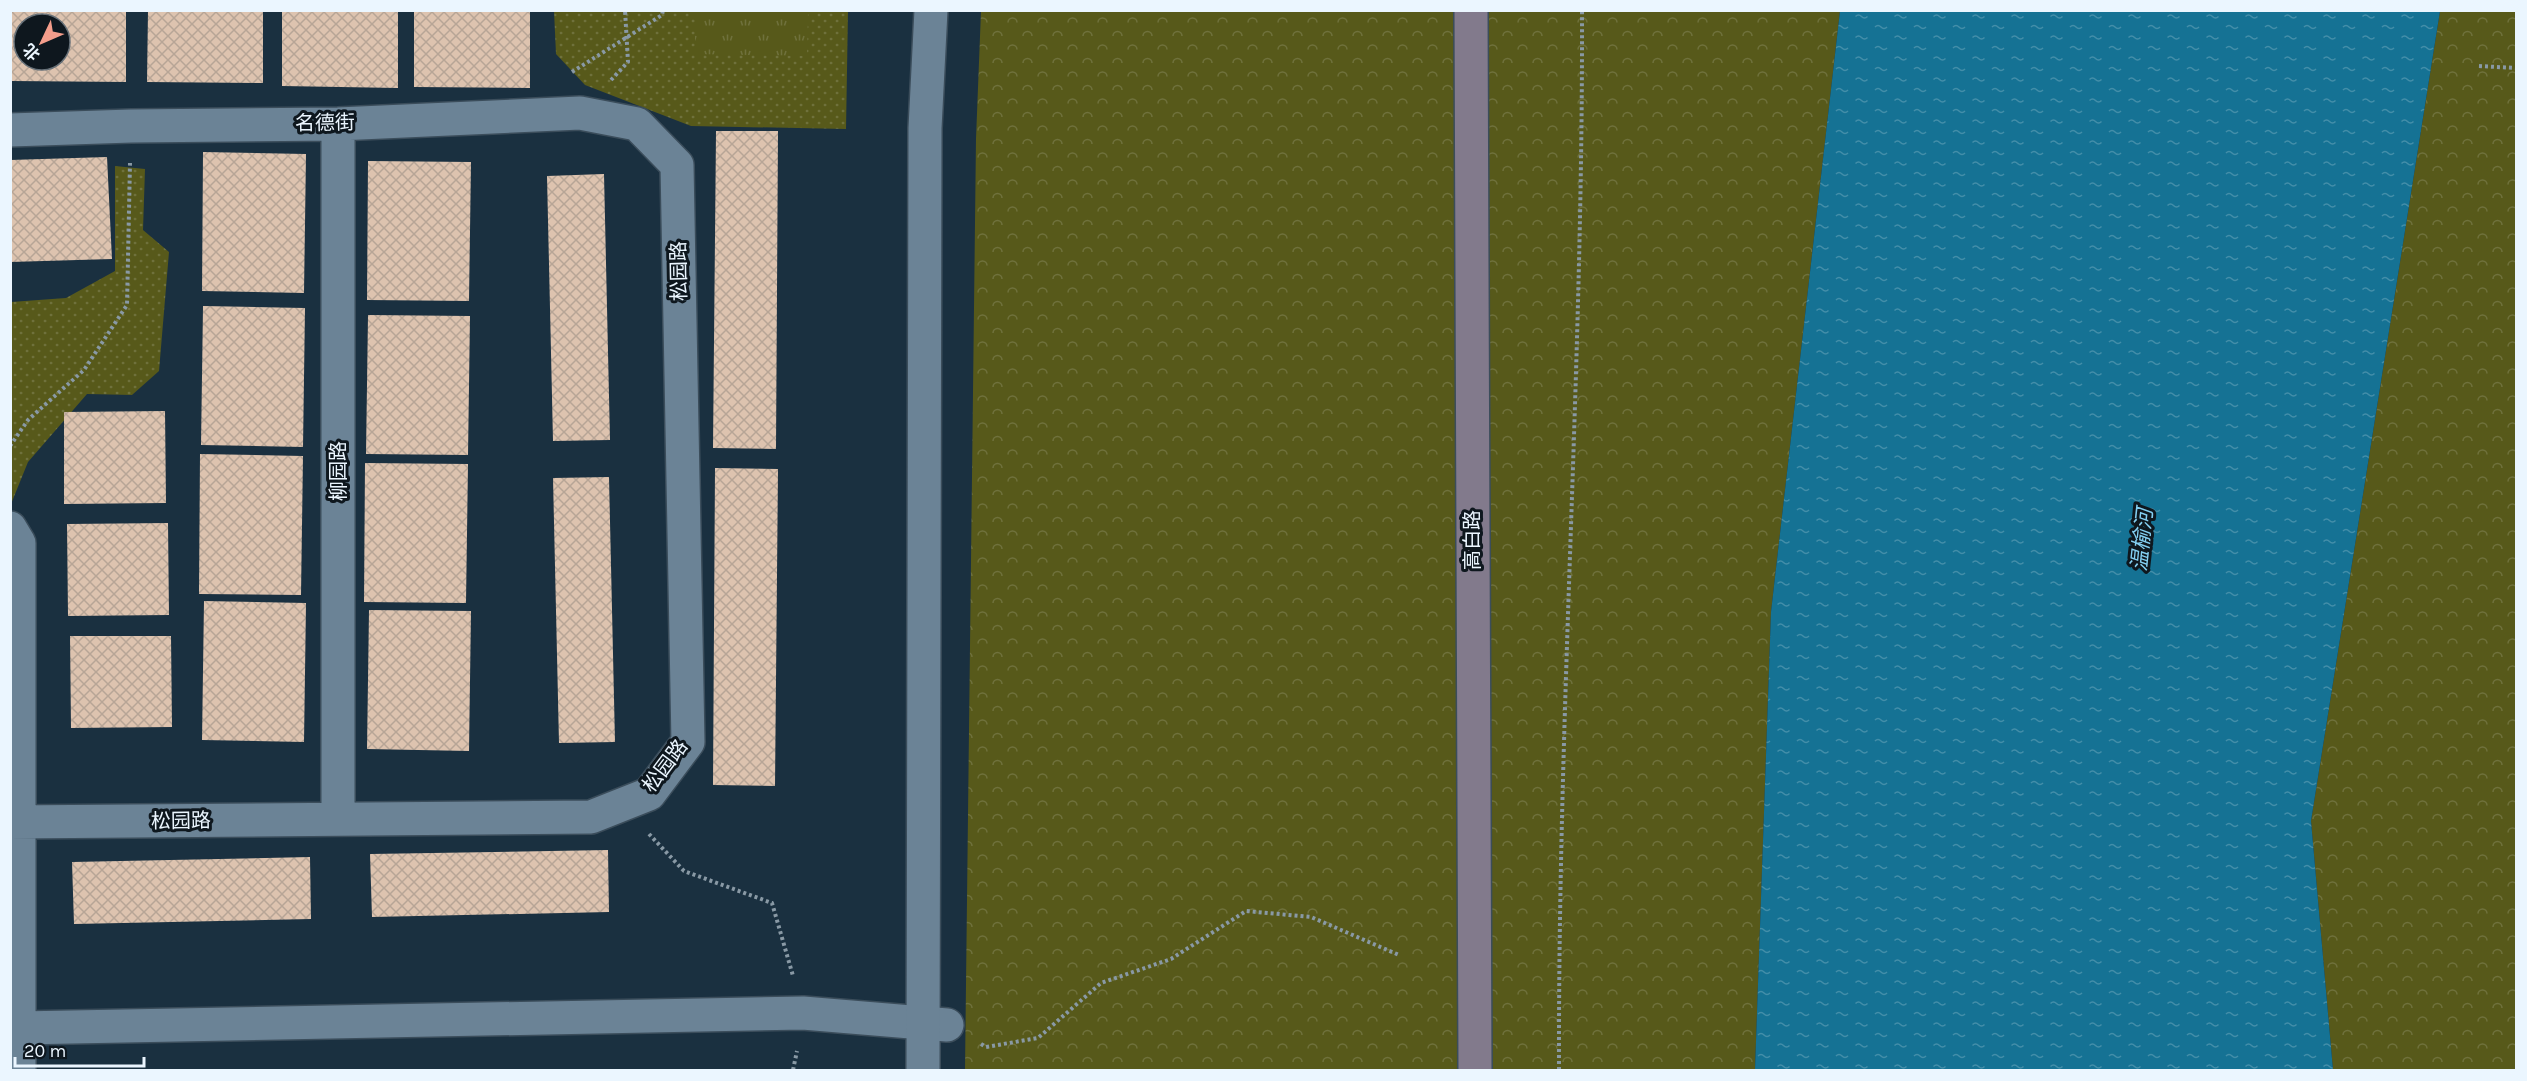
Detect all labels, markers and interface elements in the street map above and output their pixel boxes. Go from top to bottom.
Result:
north arrow [12,12,72,72]
text: 北 [19,40,44,64]
street label: 名德街 [295,111,355,135]
street label: 松园路 [667,241,691,301]
street label: 柳园路 [327,441,350,501]
water label: 温榆河 [2127,503,2158,573]
street label: 高白路 [1461,510,1484,570]
street label: 松园路 [638,735,692,797]
street label: 松园路 [151,809,211,833]
scale bar [15,1030,144,1068]
text: 20 m [24,1040,66,1062]

